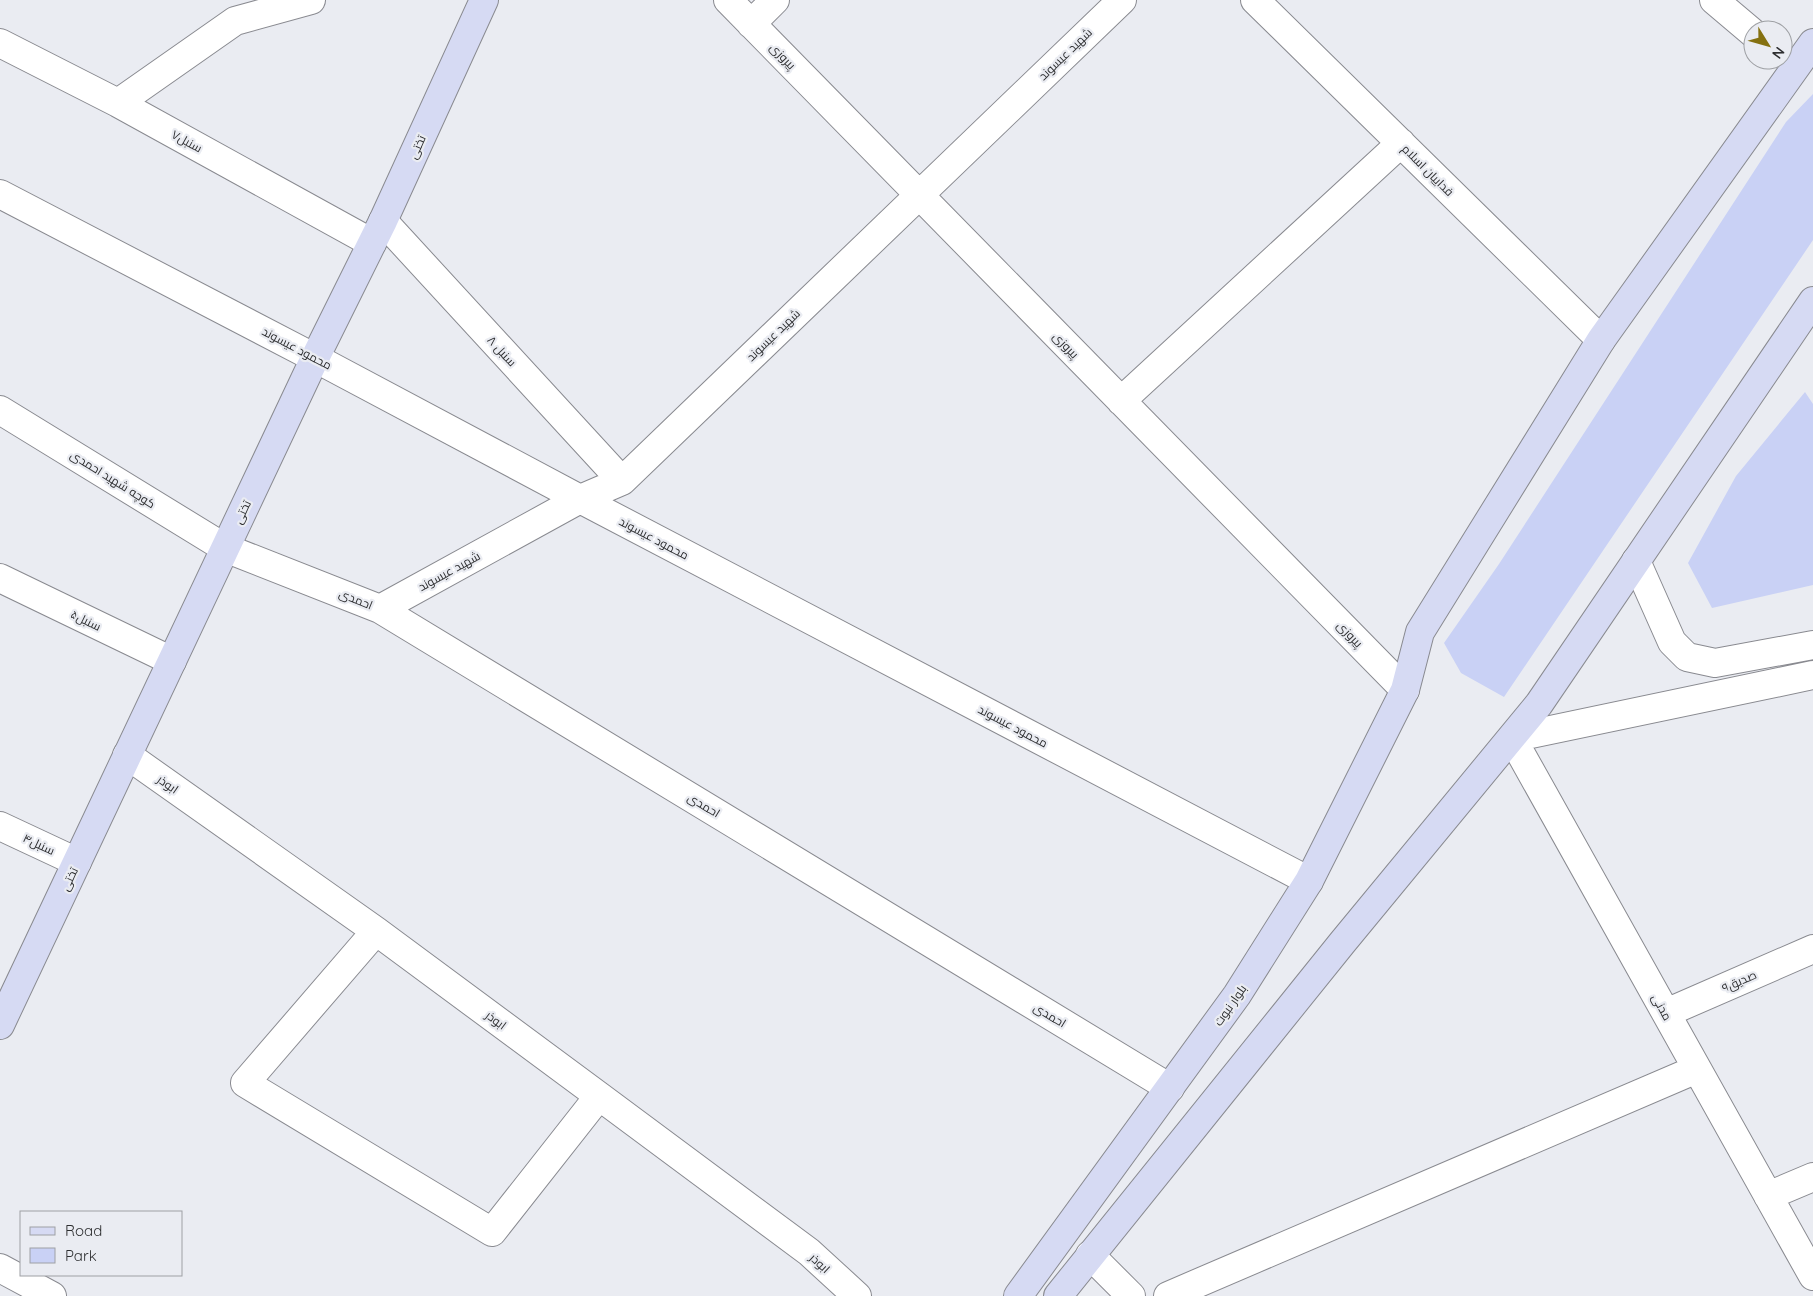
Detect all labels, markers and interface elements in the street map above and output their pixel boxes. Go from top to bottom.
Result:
north arrow [1743,20,1793,70]
street label: شهید عیسوند [1035,25,1095,83]
street label: پیروزی [765,40,800,74]
text: N [1768,43,1789,62]
street label: سنبل۷ [169,126,205,156]
street label: تختی [405,132,429,161]
street label: فداییان اسلام [1398,141,1457,200]
street label: شهید عیسوند [743,306,803,364]
street label: محمود عیسوند [260,323,334,373]
street label: پیروزی [1048,329,1083,363]
street label: سنبل ۸ [484,333,520,369]
street label: کوچه شهید احمدی [67,447,158,513]
street label: تختی [230,497,254,526]
street label: محمود عیسوند [617,513,691,563]
street label: شهید عیسوند [415,548,483,594]
street label: احمدی [337,585,375,613]
street label: سنبل۵ [68,606,104,634]
street label: پیروزی [1332,618,1367,652]
street label: محمود عیسوند [976,701,1050,751]
street label: ابوذر [154,771,181,797]
street label: احمدی [685,790,723,820]
street label: سنبل۴ [21,830,57,858]
street label: تختی [57,864,81,893]
street label: صدیق۹ [1719,967,1759,995]
street label: بلوار نبوت [1210,982,1250,1028]
street label: مدنی [1649,991,1675,1023]
street label: احمدی [1031,1000,1069,1030]
street label: ابوذر [482,1007,509,1033]
legend [20,1211,182,1276]
text: Road [65,1221,102,1240]
text: Park [65,1246,97,1265]
street label: ابوذر [806,1249,833,1276]

